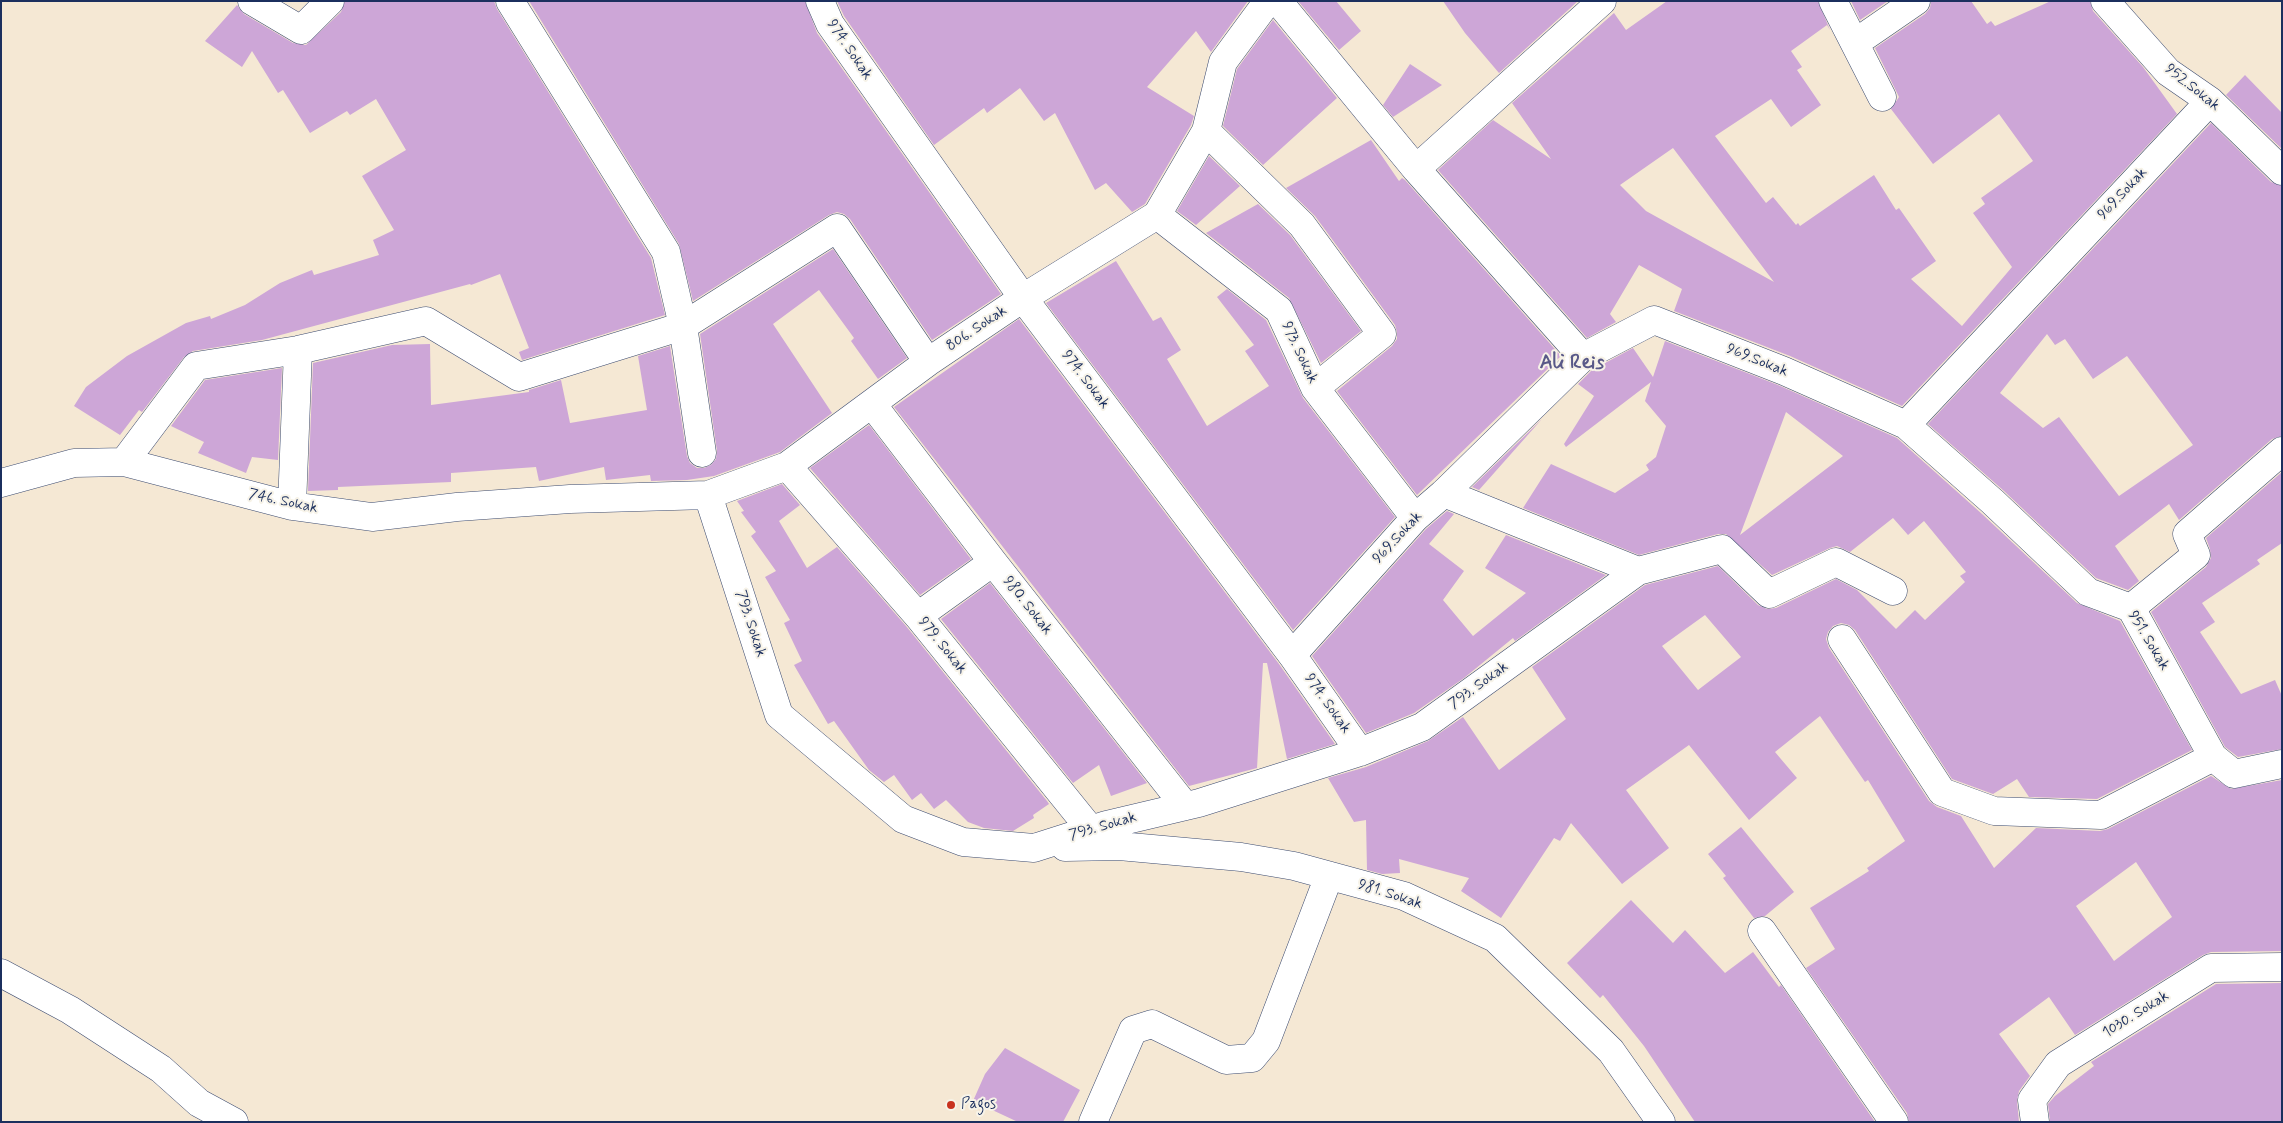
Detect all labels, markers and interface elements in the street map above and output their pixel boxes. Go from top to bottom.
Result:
street label: 974. Sokak [822,16,876,84]
street label: 952.Sokak [2161,60,2223,116]
street label: 969.Sokak [2094,164,2152,224]
street label: 806. Sokak [943,302,1011,356]
street label: 973. Sokak [1277,319,1321,387]
street label: 969.Sokak [1724,341,1790,381]
street label: 974. Sokak [1057,347,1113,413]
district label: Ali Reis [1540,352,1604,376]
street label: 746. Sokak [247,486,319,518]
street label: 969.Sokak [1369,508,1427,568]
street label: 980. Sokak [998,573,1056,639]
street label: 793. Sokak [731,588,769,660]
street label: 951. Sokak [2123,608,2173,674]
street label: 979. Sokak [914,614,970,678]
street label: 793. Sokak [1446,658,1512,714]
street label: 974. Sokak [1300,671,1354,737]
street label: 793. Sokak [1067,809,1139,845]
street label: 981. Sokak [1356,876,1424,914]
street label: 1030. Sokak [2099,988,2173,1042]
place label: Pagos [961,1096,996,1114]
marker: Pagos [945,1099,957,1111]

